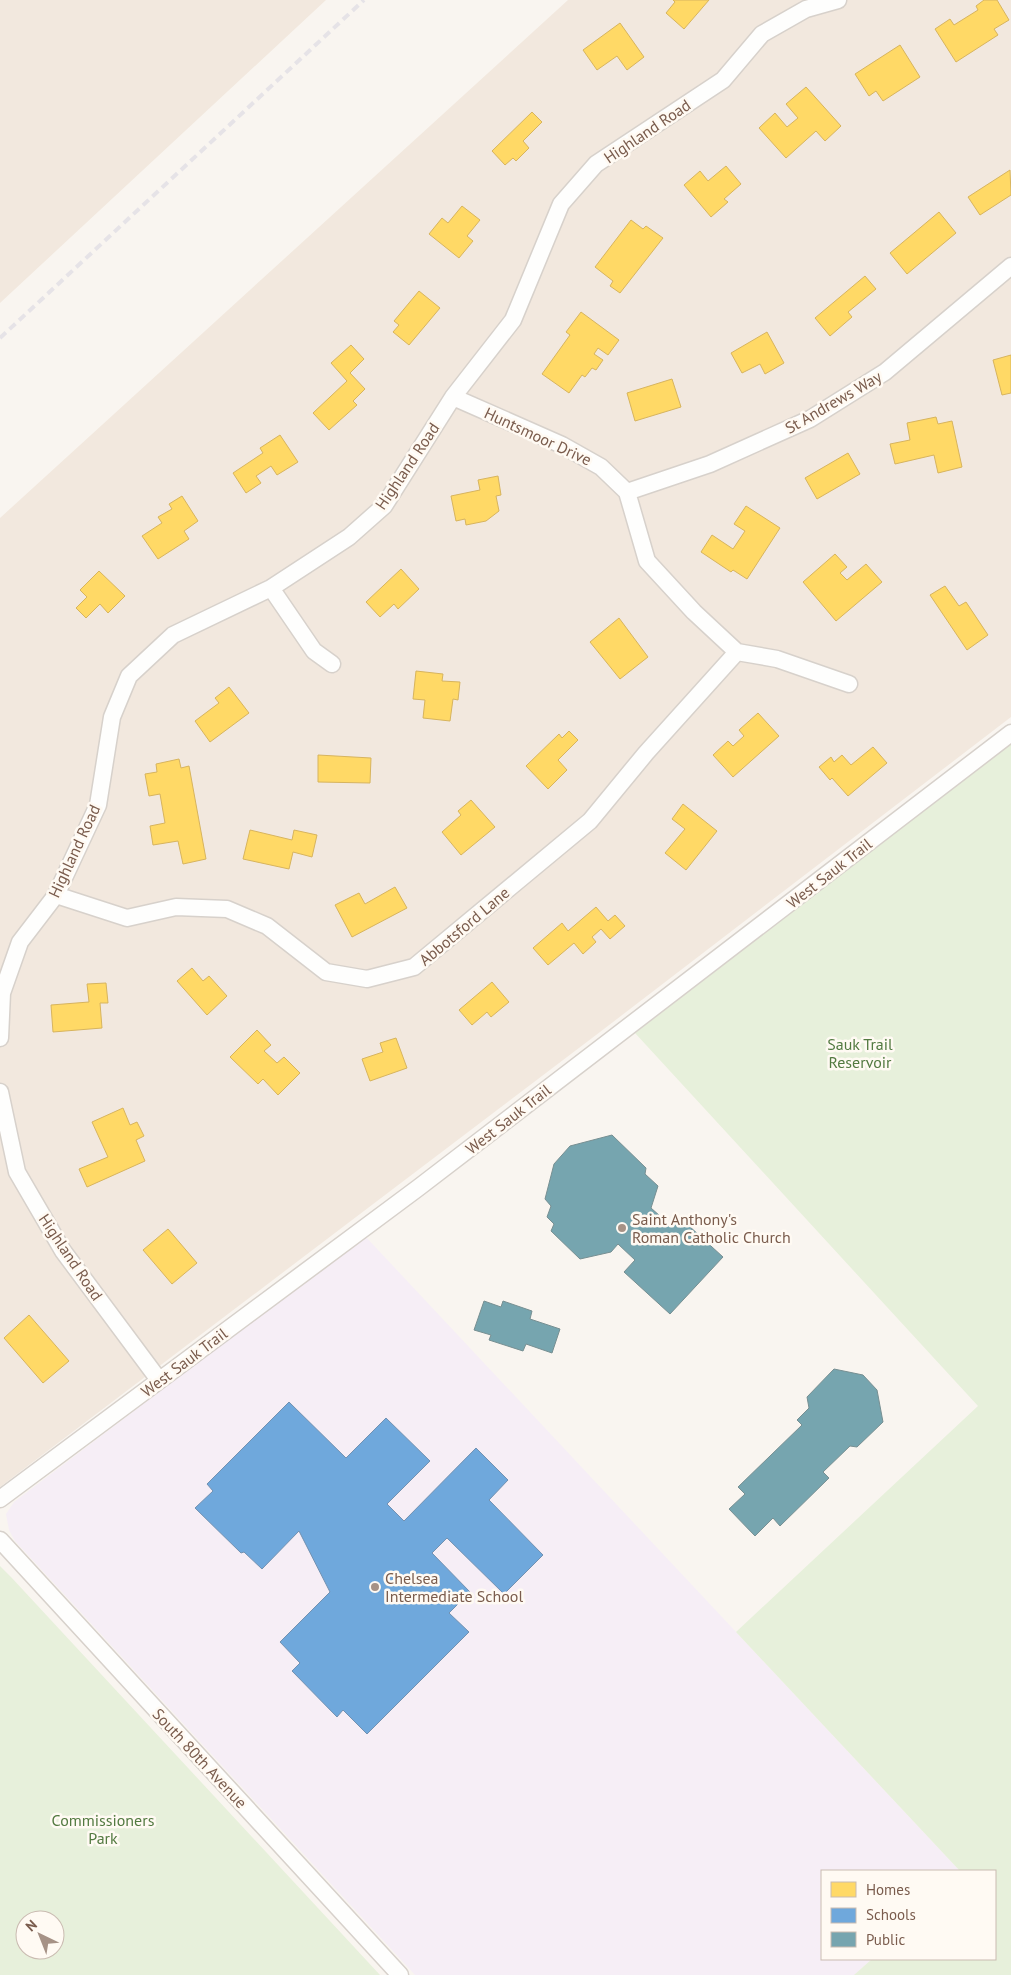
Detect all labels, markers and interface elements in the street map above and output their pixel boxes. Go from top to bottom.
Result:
street label: Highland Road [600,95,694,167]
street label: St Andrews Way [781,366,885,438]
street label: Huntsmoor Drive [481,402,595,470]
street label: Highland Road [371,419,443,513]
street label: Highland Road [44,801,104,901]
street label: West Sauk Trail [782,833,876,912]
street label: Abbotsford Lane [415,882,513,970]
park label: Sauk Trail Reservoir [827,1034,893,1072]
street label: West Sauk Trail [461,1079,555,1158]
place label: Saint Anthony's Roman Catholic Church [632,1209,791,1247]
street label: Highland Road [35,1210,107,1304]
marker: Saint Anthony's Roman Catholic Church [616,1222,628,1234]
street label: West Sauk Trail [137,1323,231,1401]
place label: Chelsea Intermediate School [385,1568,523,1606]
marker: Chelsea Intermediate School [369,1581,381,1593]
street label: South 80th Avenue [149,1704,251,1812]
park label: Commissioners Park [52,1810,155,1848]
legend [821,1870,996,1960]
text: Homes [866,1880,910,1899]
text: Schools [866,1905,916,1924]
north arrow [15,1910,65,1960]
text: N [22,1916,41,1935]
text: Public [866,1930,905,1949]

